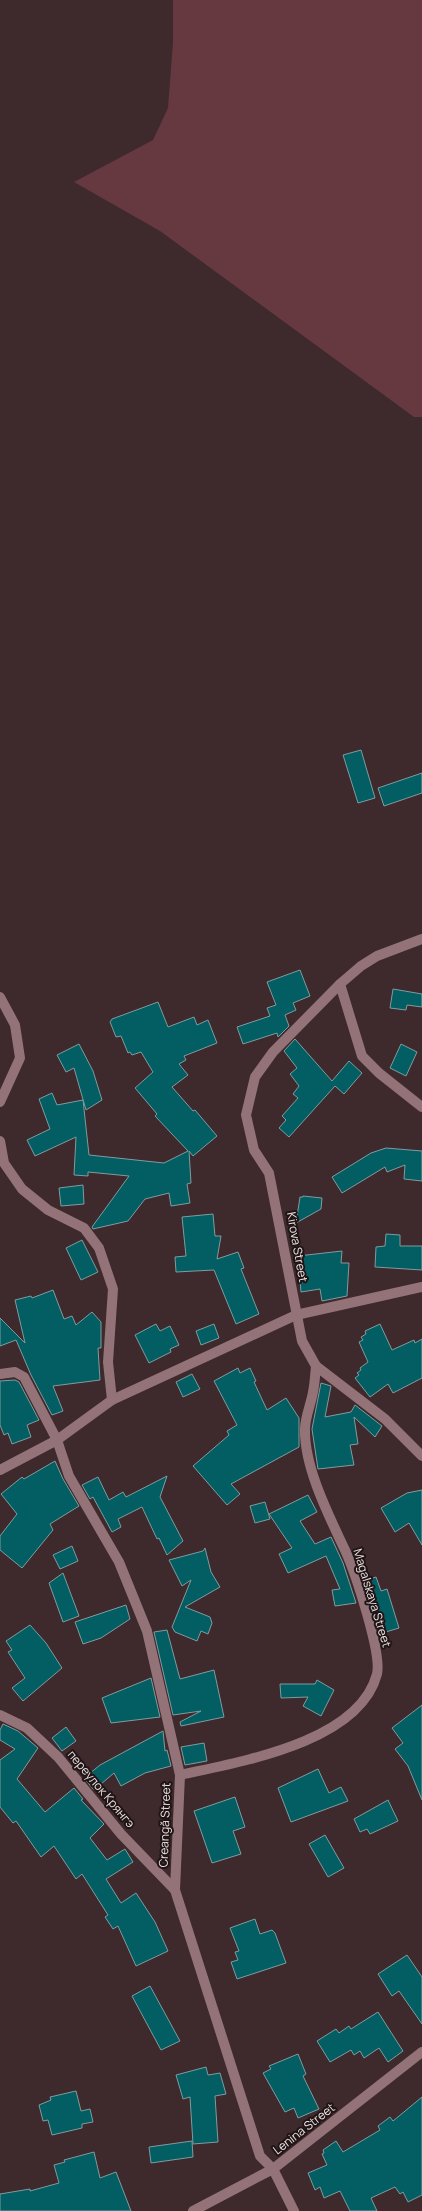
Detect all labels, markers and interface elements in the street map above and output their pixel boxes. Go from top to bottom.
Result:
street label: Kirova Street [283,1210,312,1284]
street label: Magalskaya Street [349,1546,396,1649]
street label: переулок Крянгэ [64,1746,139,1831]
street label: Creangă Street [155,1782,174,1868]
street label: Lenina Street [269,2099,338,2158]

